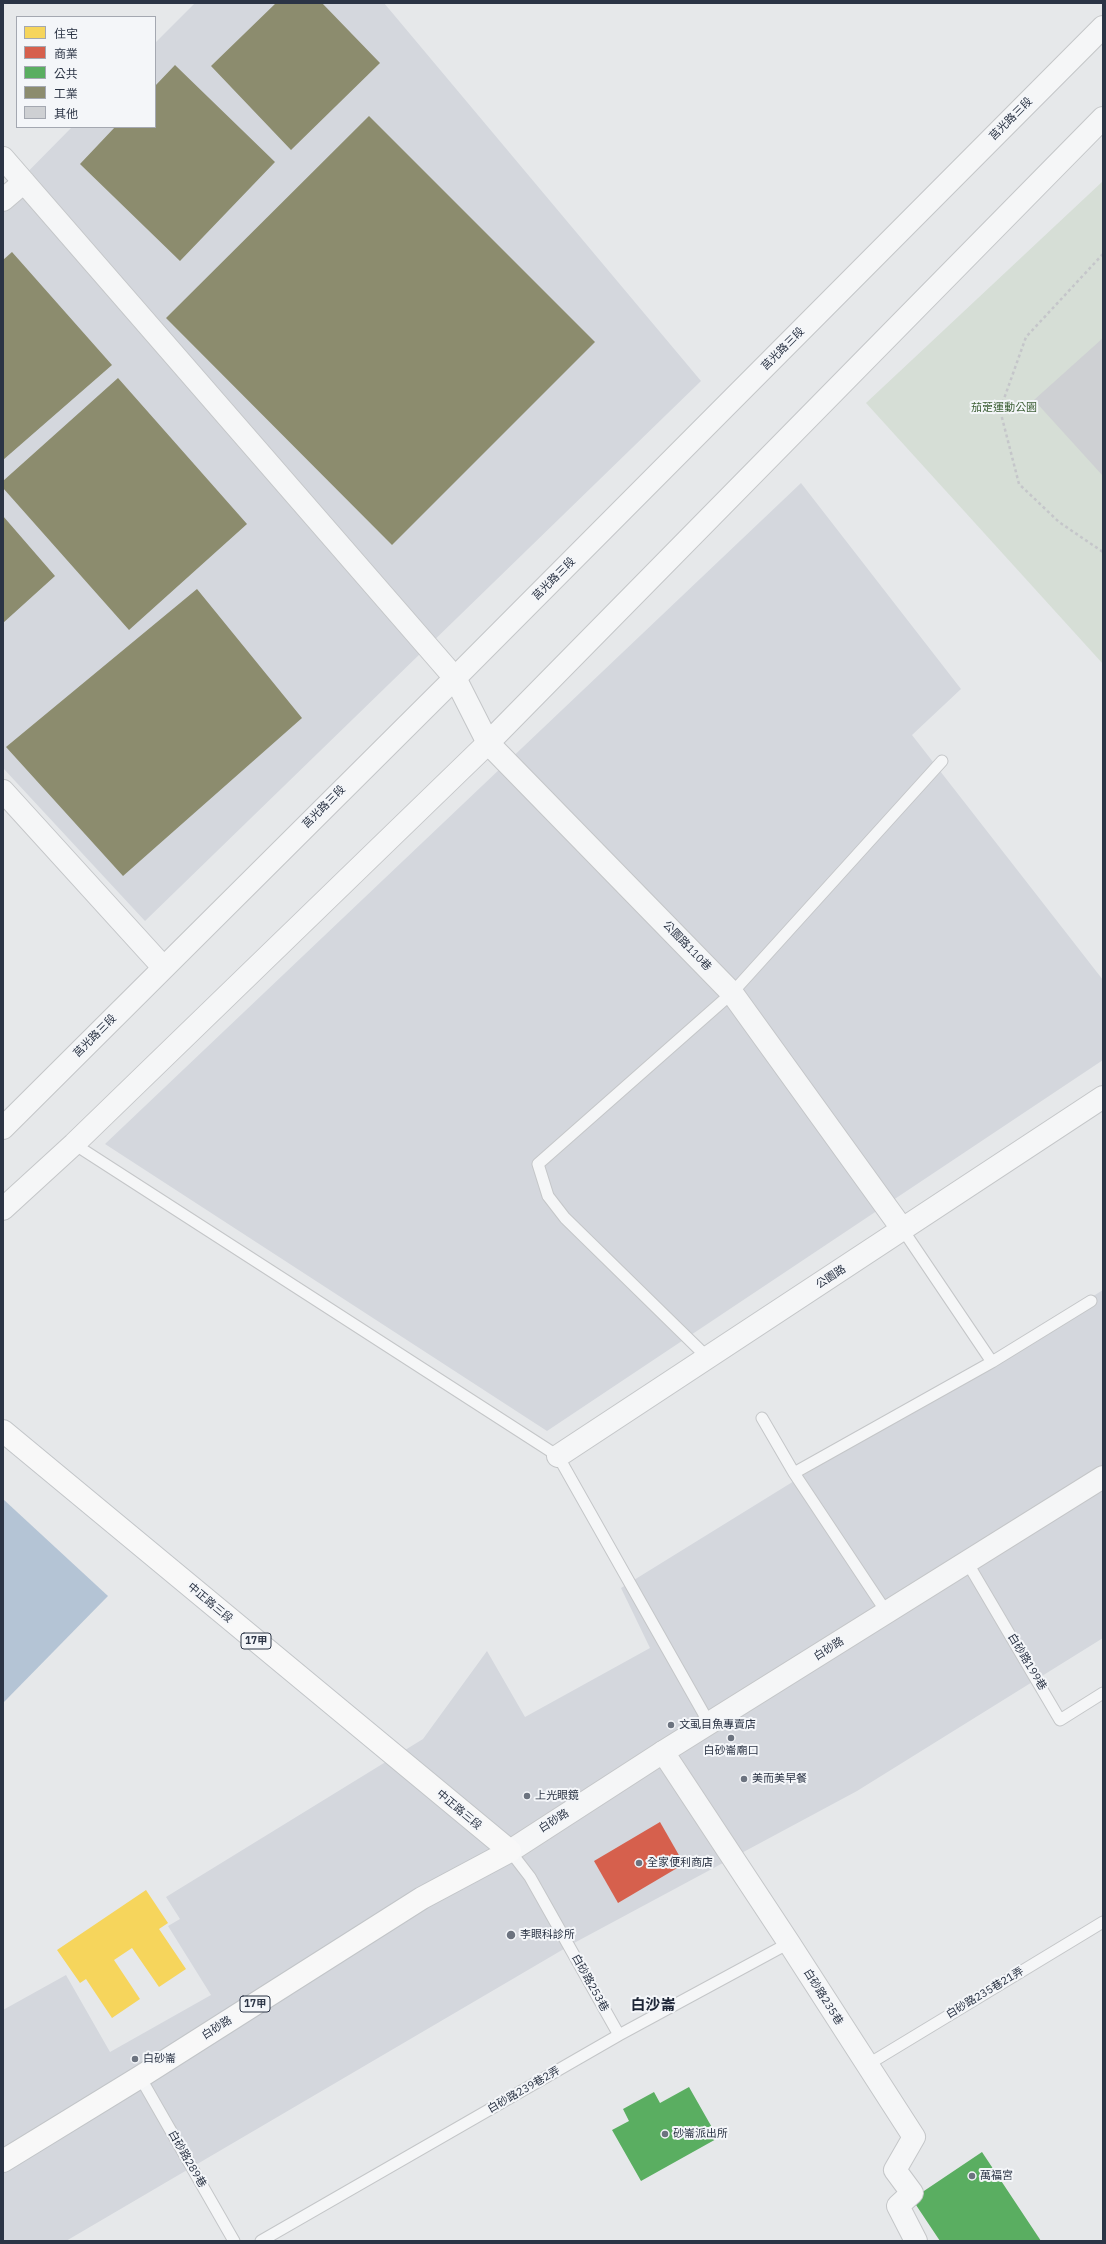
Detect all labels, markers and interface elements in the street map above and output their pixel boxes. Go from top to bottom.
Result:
legend [16,16,156,128]
text: 住宅 [54,26,78,41]
text: 商業 [54,46,78,61]
text: 公共 [54,66,78,81]
text: 工業 [54,86,78,101]
street label: 莒光路三段 [987,95,1035,143]
text: 其他 [54,106,78,121]
street label: 莒光路三段 [759,325,807,373]
park label: 茄萣運動公園 [971,401,1037,415]
street label: 莒光路三段 [530,555,578,603]
street label: 莒光路三段 [300,783,348,831]
street label: 公園路110巷 [660,918,714,974]
street label: 莒光路三段 [71,1012,119,1060]
street label: 公園路 [814,1262,848,1292]
street label: 中正路三段 [185,1580,235,1626]
street label: 白砂路199巷 [1005,1631,1049,1693]
road number: 17甲 [241,1633,271,1649]
street label: 白砂路 [812,1635,846,1663]
place label: 文虱目魚專賣店 [679,1718,756,1732]
marker: 文虱目魚專賣店 [666,1720,676,1730]
marker: 白砂崙廟口 [726,1733,736,1743]
place label: 白砂崙廟口 [704,1744,758,1758]
place label: 美而美早餐 [752,1772,807,1786]
marker: 美而美早餐 [739,1774,749,1784]
street label: 中正路三段 [434,1787,484,1833]
place label: 上光眼鏡 [535,1789,579,1803]
marker: 上光眼鏡 [522,1791,532,1801]
street label: 白砂路 [537,1807,571,1835]
place label: 全家便利商店 [647,1856,713,1870]
marker: 全家便利商店 [634,1858,644,1868]
place label: 李眼科診所 [520,1928,575,1942]
marker: 李眼科診所 [505,1929,517,1941]
street label: 白砂路253巷 [569,1952,611,2014]
street label: 白砂路235巷21弄 [944,1965,1026,2021]
street label: 白砂路235巷 [800,1966,846,2028]
road number: 17甲 [240,1996,270,2012]
district label: 白沙崙 [631,1997,675,2015]
street label: 白砂路 [200,2014,234,2042]
place label: 白砂崙 [143,2052,176,2066]
marker: 白砂崙 [130,2054,140,2064]
street label: 白砂路239巷2弄 [485,2064,563,2116]
place label: 砂崙派出所 [673,2127,728,2141]
street label: 白砂路289巷 [165,2128,209,2190]
marker: 砂崙派出所 [660,2129,670,2139]
place label: 萬福宮 [980,2169,1013,2183]
marker: 萬福宮 [967,2171,977,2181]

